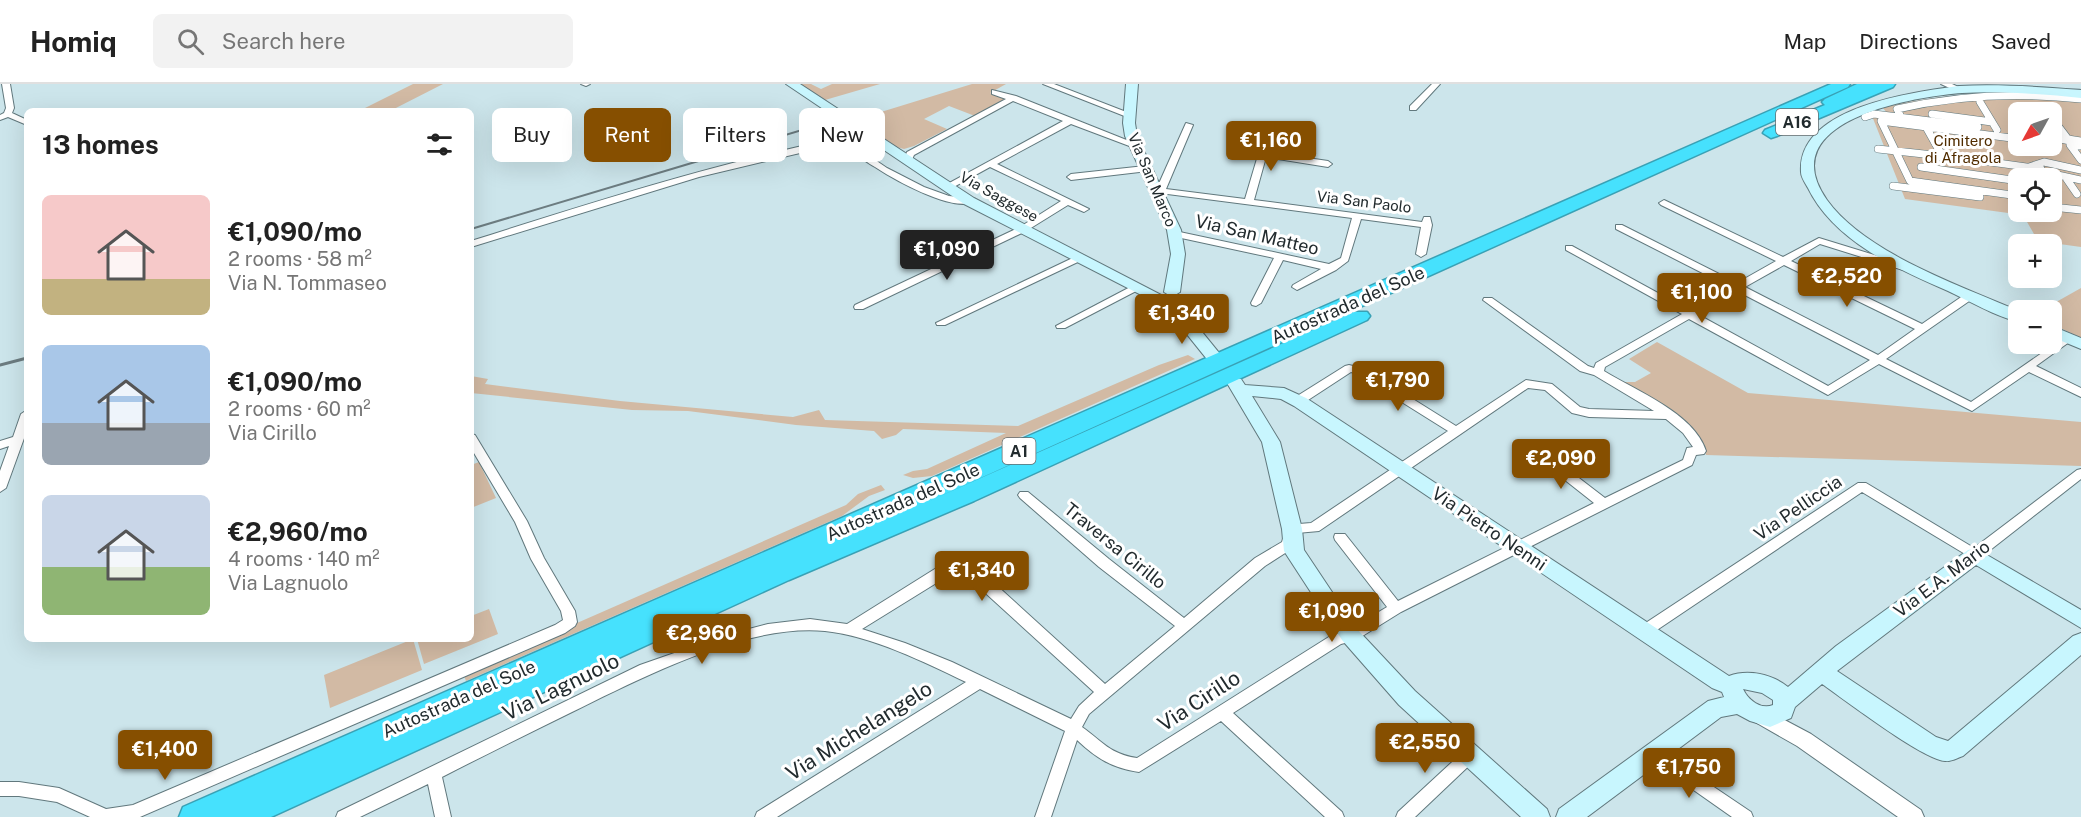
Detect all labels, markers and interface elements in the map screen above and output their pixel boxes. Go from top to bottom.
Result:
search box [153,14,573,68]
text: Homiq [30,25,117,58]
icon: search [174,25,207,58]
text: Search here [222,28,345,54]
text: Map [1784,29,1826,54]
text: Directions [1859,29,1958,54]
text: Saved [1991,29,2051,54]
north arrow [2008,102,2062,156]
map controls [2008,102,2062,354]
chip: Buy [492,108,572,162]
chip: Rent [584,108,671,162]
chip: Filters [683,108,787,162]
chip: New [799,108,885,162]
road number: A16 [1776,109,1818,135]
pin: €1,160 [1222,121,1320,172]
icon: filters [423,128,456,161]
text: €1,160 [1240,128,1302,152]
text: 13 homes [42,129,159,160]
street label: Via San Marco [1125,130,1180,229]
park label: Cimitero di Afragola [1925,132,2001,166]
street label: Via Saggese [957,168,1041,225]
button: locate [2008,168,2062,222]
street label: Via San Paolo [1316,187,1412,216]
street label: Via San Matteo [1193,210,1321,259]
text: €1,090/mo [228,216,362,247]
icon: home [90,219,162,291]
pin: €1,090 [898,230,996,281]
button: + [2008,234,2062,288]
text: €1,090 [914,237,980,261]
text: 2 rooms · 58 m² [228,247,372,271]
pin: €2,520 [1798,257,1896,308]
street label: Autostrada del Sole [1268,261,1428,348]
text: €2,520 [1812,264,1882,288]
text: Via N. Tommaseo [228,271,387,295]
pin: €1,100 [1653,273,1751,324]
text: €1,100 [1671,280,1733,304]
pin: €1,340 [1133,294,1231,345]
button: − [2008,300,2062,354]
text: €1,340 [1149,301,1215,325]
pin: €1,790 [1349,361,1447,412]
text: €1,090/mo [228,366,362,397]
text: €1,790 [1366,368,1430,392]
icon: home [90,369,162,441]
text: 2 rooms · 60 m² [228,397,371,421]
text: Via Cirillo [228,421,317,445]
road number: A1 [1002,438,1036,464]
pin: €2,090 [1512,439,1610,490]
text: €2,090 [1526,446,1596,470]
street label: Autostrada del Sole [823,458,983,545]
street label: Via Pelliccia [1750,471,1846,545]
street label: Via Pietro Nenni [1428,482,1551,575]
street label: Traversa Cirillo [1060,498,1170,593]
text: €2,960/mo [228,516,368,547]
icon: home [90,519,162,591]
street label: Via E.A. Mario [1889,536,1994,622]
text: 4 rooms · 140 m² [228,547,380,571]
pin: €1,340 [933,551,1031,602]
text: €1,340 [949,558,1015,582]
text: Via Lagnuolo [228,571,348,595]
pin: €1,090 [1283,592,1381,643]
text: €1,090 [1299,599,1365,623]
pin: €2,960 [653,614,751,665]
text: €2,960 [667,621,737,645]
street label: Via Lagnuolo [498,648,623,725]
street label: Autostrada del Sole [379,655,539,742]
street label: Via Cirillo [1153,665,1245,736]
street label: Via Michelangelo [781,676,936,786]
pin: €2,550 [1376,723,1474,774]
pin: €1,400 [116,730,214,781]
text: €2,550 [1389,730,1461,754]
text: €1,400 [132,737,198,761]
pin: €1,750 [1640,748,1738,799]
text: €1,750 [1657,755,1721,779]

